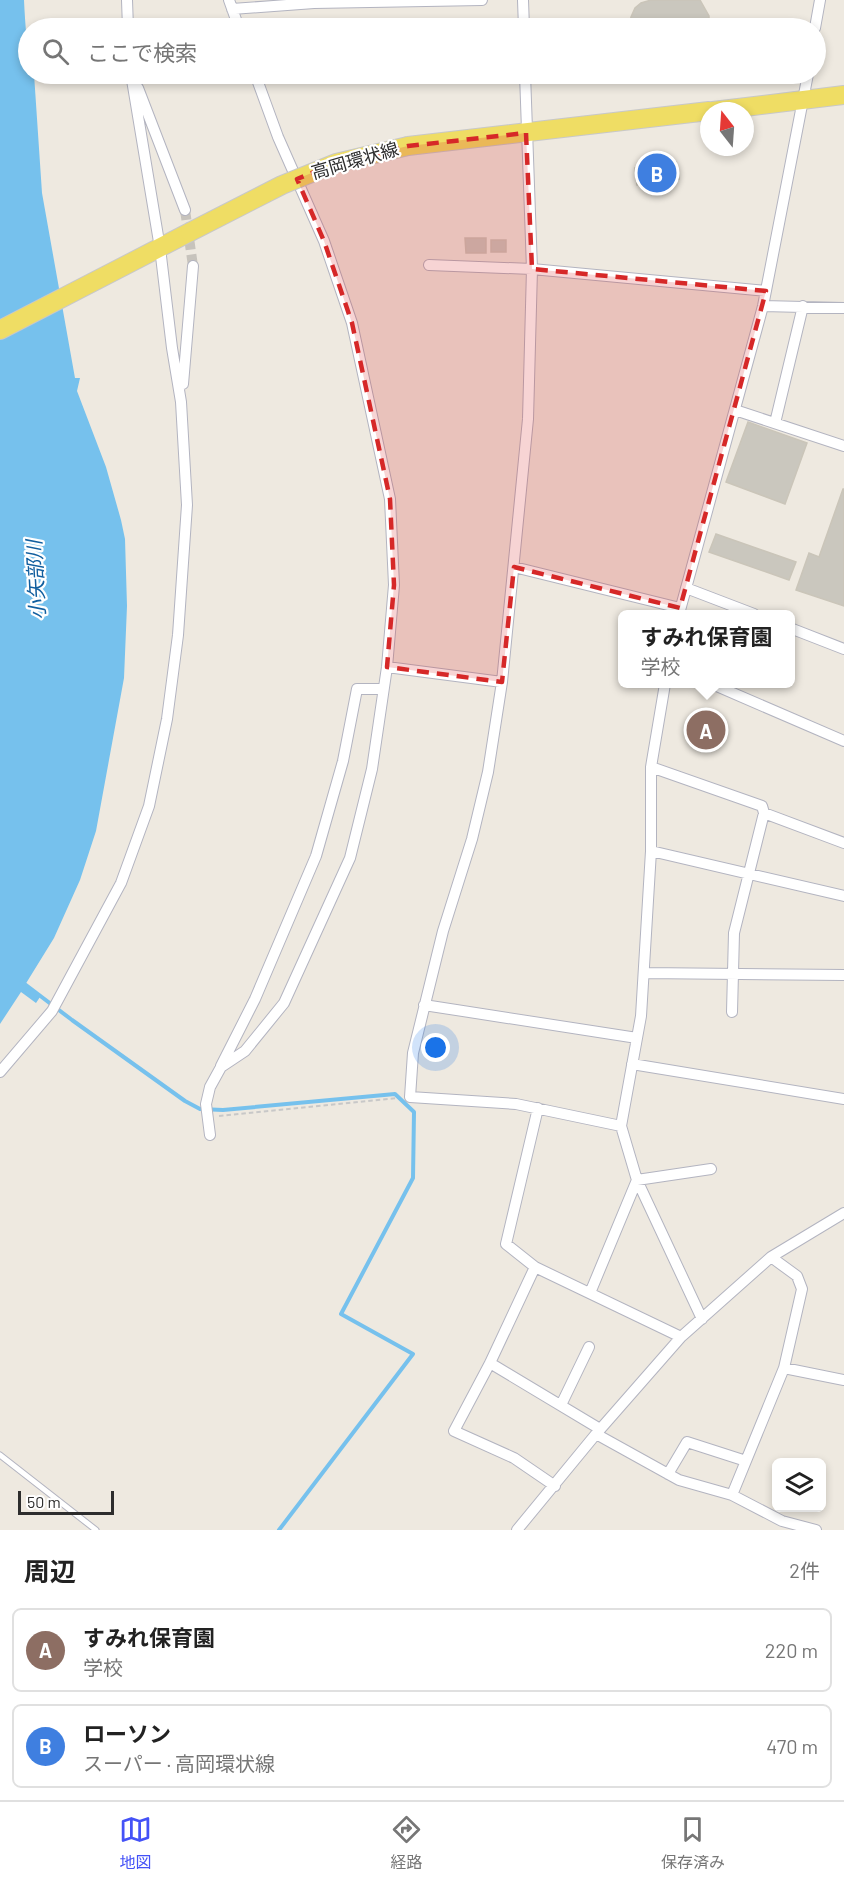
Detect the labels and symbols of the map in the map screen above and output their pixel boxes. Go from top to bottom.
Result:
north arrow [700,102,754,156]
street label: 高岡環状線 [308,137,401,183]
pin: B [638,150,676,195]
water label: 小矢部川 [21,537,49,621]
pin: A [686,708,726,752]
your location [421,1033,450,1062]
scale bar [18,1488,114,1516]

